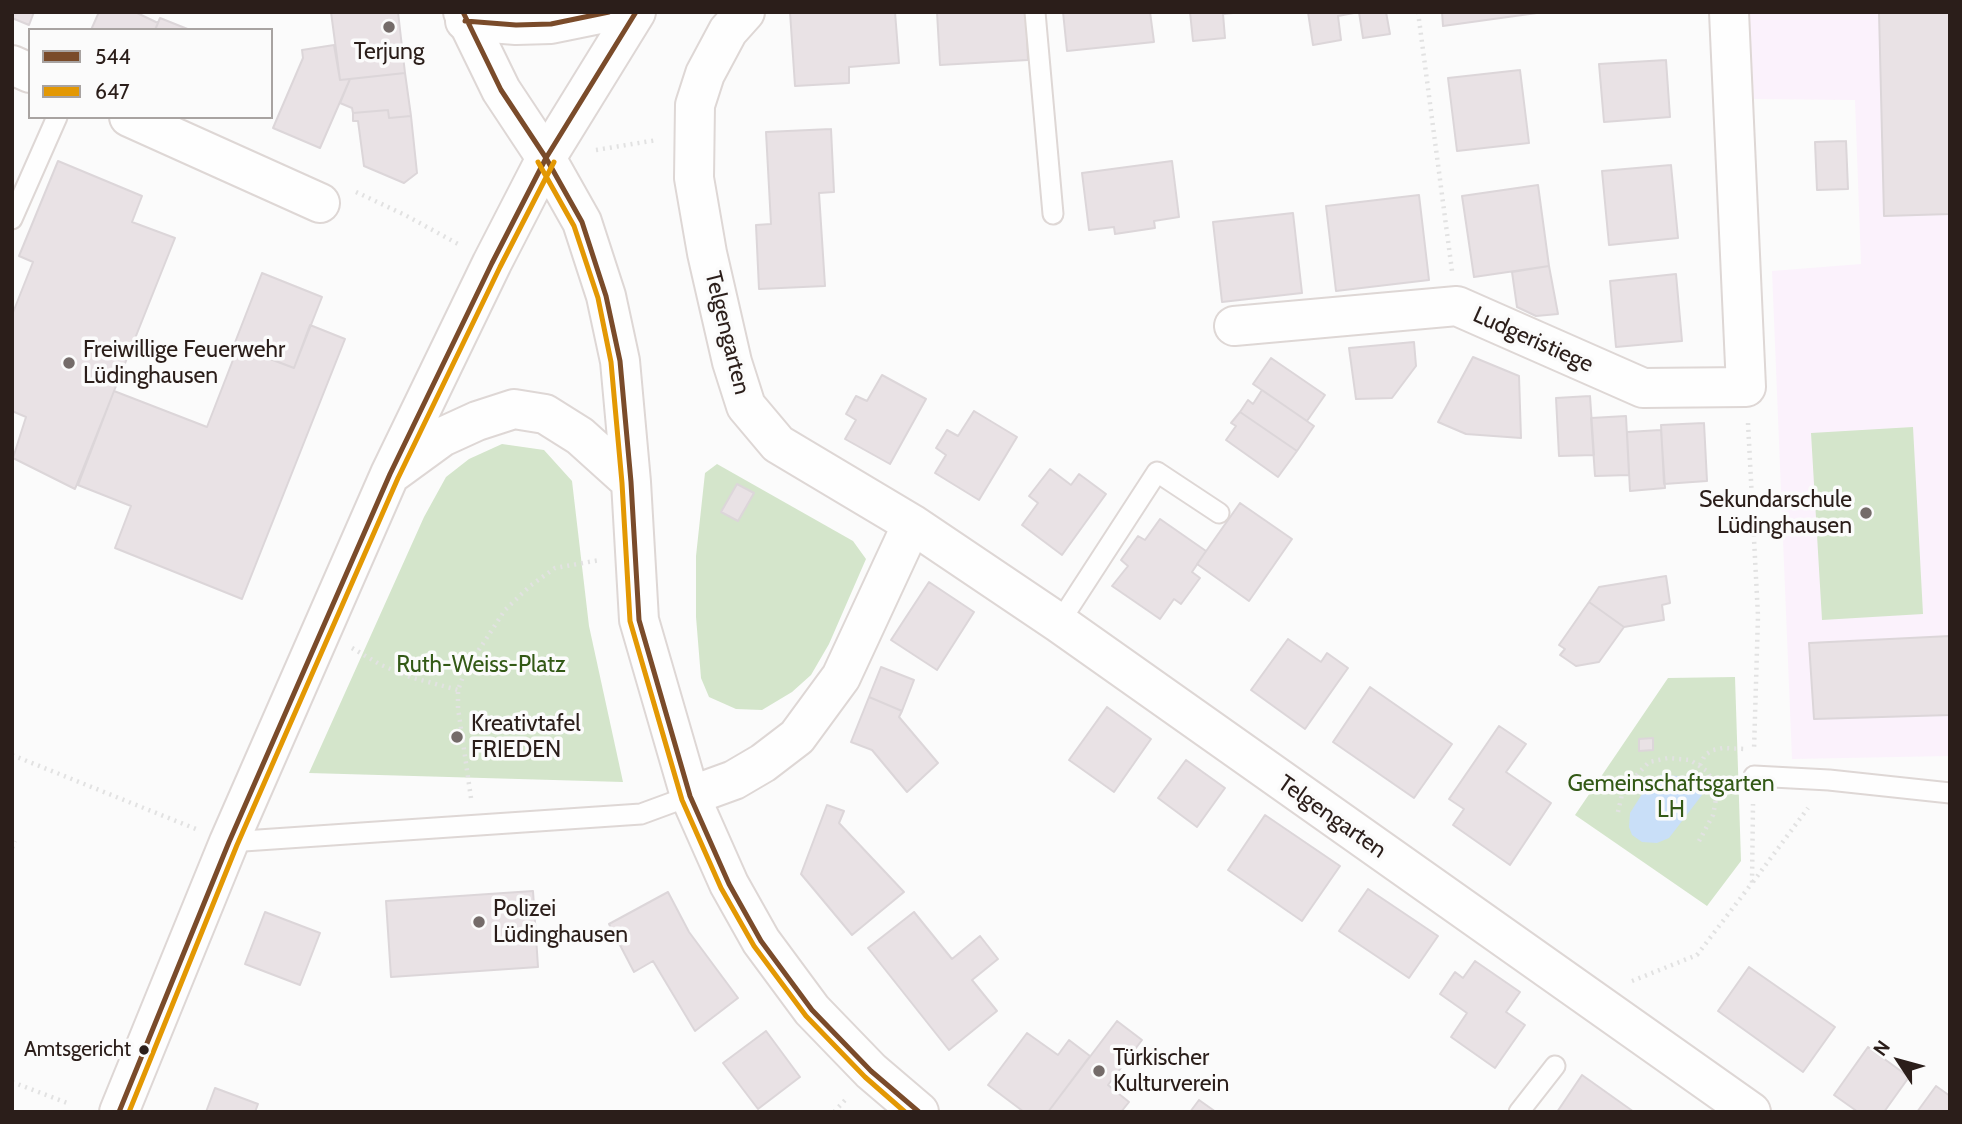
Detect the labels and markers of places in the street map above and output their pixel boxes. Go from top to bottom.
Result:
marker: Terjung [381,19,397,35]
place label: Terjung [354,38,424,66]
place label: Freiwillige Feuerwehr Lüdinghausen [83,336,285,390]
marker: Freiwillige Feuerwehr Lüdinghausen [61,355,77,371]
place label: Sekundarschule Lüdinghausen [1699,486,1852,540]
marker: Sekundarschule Lüdinghausen [1858,505,1874,521]
place label: Kreativtafel FRIEDEN [471,710,581,764]
marker: Kreativtafel FRIEDEN [449,729,465,745]
place label: Polizei Lüdinghausen [493,895,628,949]
marker: Polizei Lüdinghausen [471,914,487,930]
place label: Amtsgericht [24,1037,131,1063]
marker: Amtsgericht [137,1043,151,1057]
place label: Türkischer Kulturverein [1113,1044,1229,1098]
marker: Türkischer Kulturverein [1091,1063,1107,1079]

